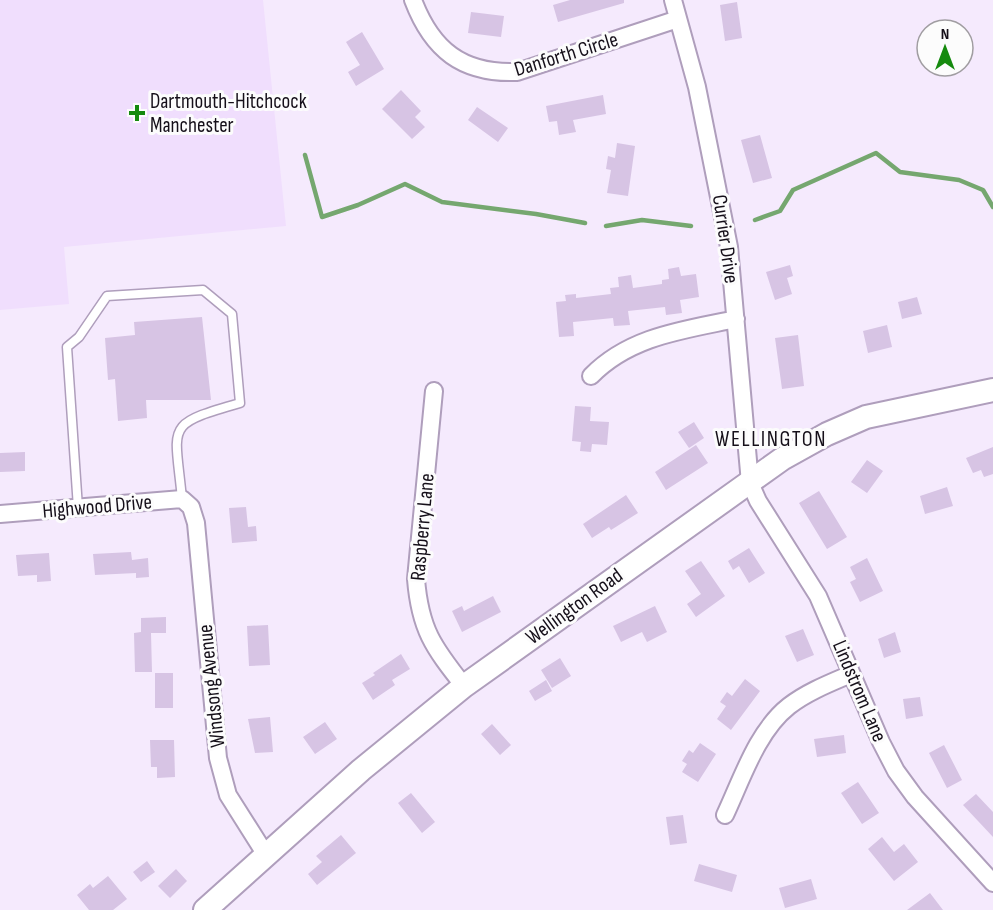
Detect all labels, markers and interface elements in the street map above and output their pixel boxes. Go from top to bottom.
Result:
north arrow [915,18,975,78]
text: N [941,25,949,44]
street label: Danforth Circle [511,27,621,82]
place label: Dartmouth-Hitchcock Manchester [150,89,307,138]
marker: Dartmouth-Hitchcock Manchester [128,104,146,122]
street label: Currier Drive [707,193,744,285]
district label: WELLINGTON [715,426,827,453]
street label: Raspberry Lane [405,472,440,582]
street label: Highwood Drive [41,489,153,524]
street label: Wellington Road [521,563,628,650]
street label: Windsong Avenue [193,623,230,749]
street label: Lindstrom Lane [827,637,892,746]

